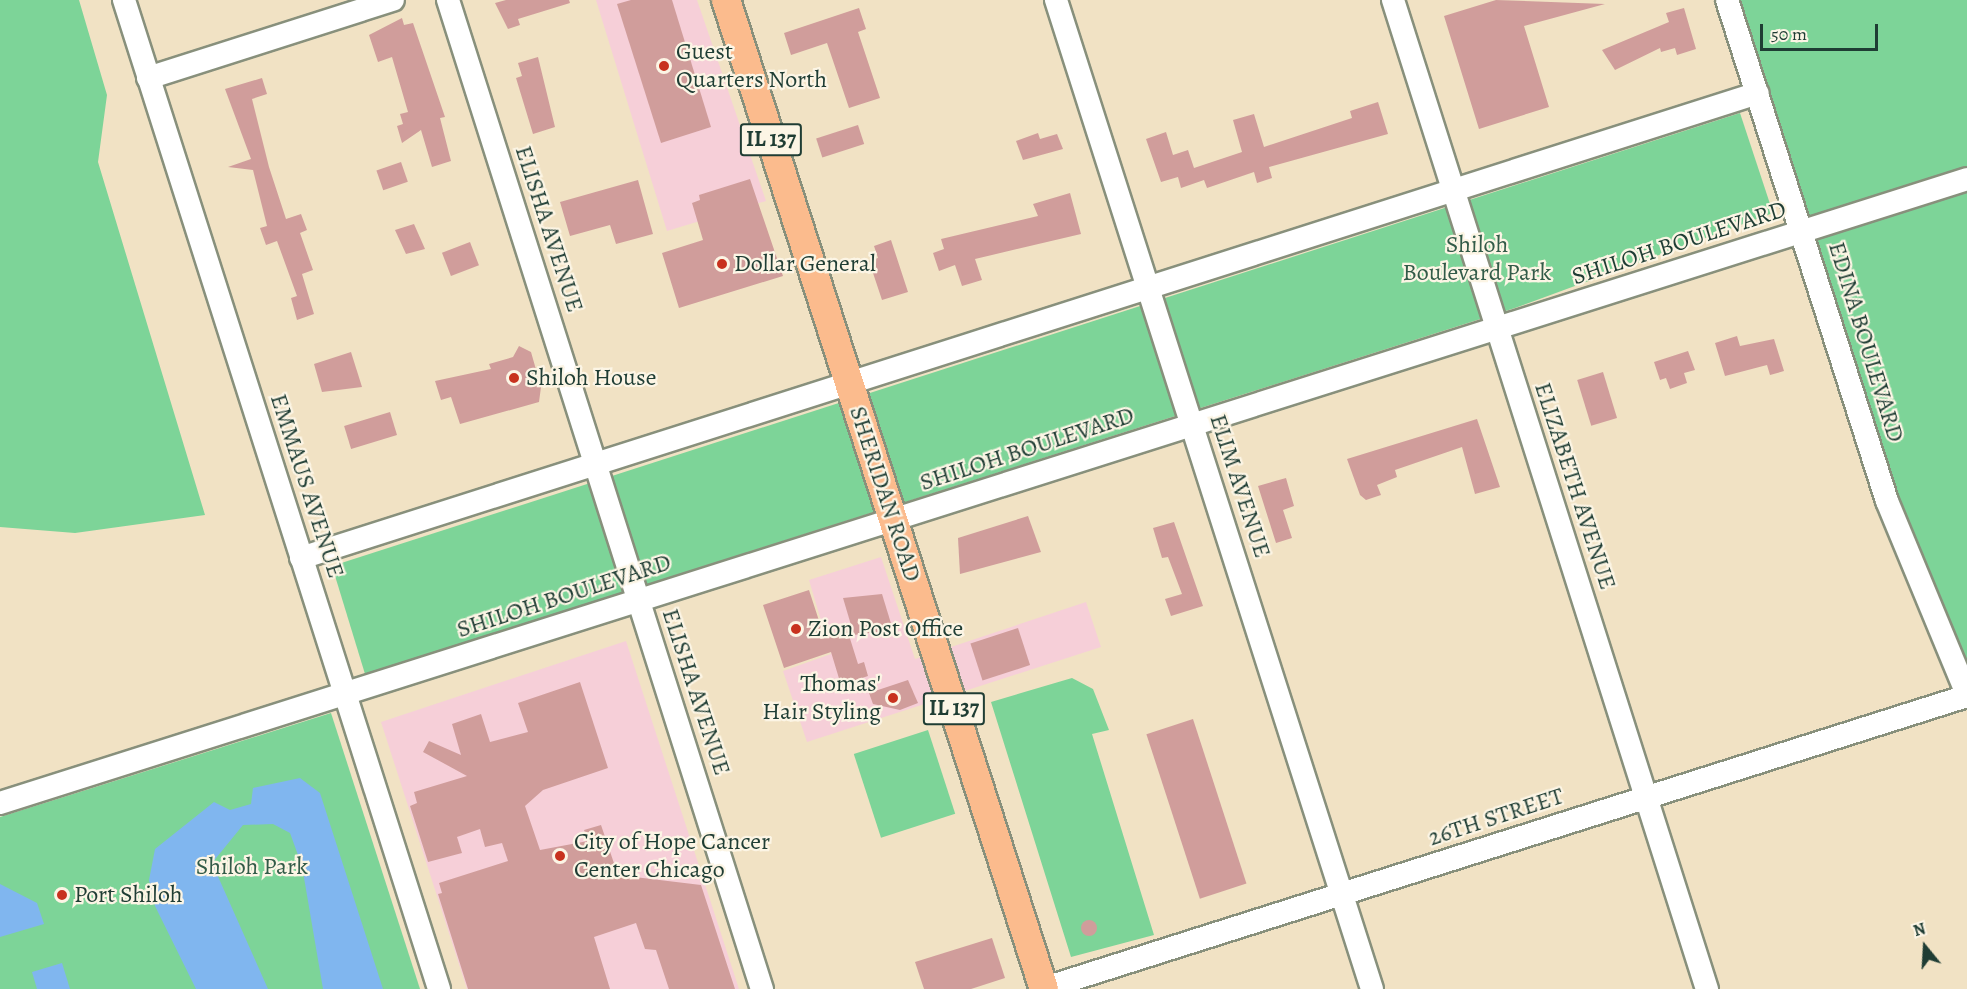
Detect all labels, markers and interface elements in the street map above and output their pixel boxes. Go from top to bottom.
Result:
scale bar [1763,12,1882,50]
text: 50 m [1771,22,1807,46]
place label: Guest Quarters North [676,38,827,94]
marker: Guest Quarters North [657,59,671,73]
road number: IL 137 [740,121,802,159]
street label: ELISHA AVENUE [508,142,590,316]
street label: SHILOH BOULEVARD [1568,195,1790,291]
park label: Shiloh Boulevard Park [1403,231,1551,287]
street label: EDINA BOULEVARD [1822,238,1910,446]
place label: Dollar General [734,250,876,278]
marker: Dollar General [715,257,729,271]
place label: Shiloh House [526,364,656,392]
marker: Shiloh House [507,371,521,385]
street label: ELIZABETH AVENUE [1528,379,1622,593]
street label: EMMAUS AVENUE [264,390,350,582]
street label: SHILOH BOULEVARD [916,401,1138,497]
street label: SHERIDAN ROAD [843,403,927,585]
street label: ELIM AVENUE [1203,411,1277,561]
street label: SHILOH BOULEVARD [453,548,675,644]
street label: ELISHA AVENUE [655,605,737,779]
place label: Zion Post Office [808,615,963,643]
marker: Zion Post Office [789,622,803,636]
place label: Thomas' Hair Styling [762,670,881,726]
road number: IL 137 [922,690,986,728]
marker: Thomas' Hair Styling [886,691,900,705]
street label: 26TH STREET [1425,782,1567,852]
place label: City of Hope Cancer Center Chicago [574,828,770,884]
marker: City of Hope Cancer Center Chicago [551,847,569,865]
park label: Shiloh Park [196,853,308,881]
place label: Port Shiloh [74,881,183,909]
marker: Port Shiloh [55,888,69,902]
north arrow [1895,917,1955,977]
text: N [1910,918,1928,942]

